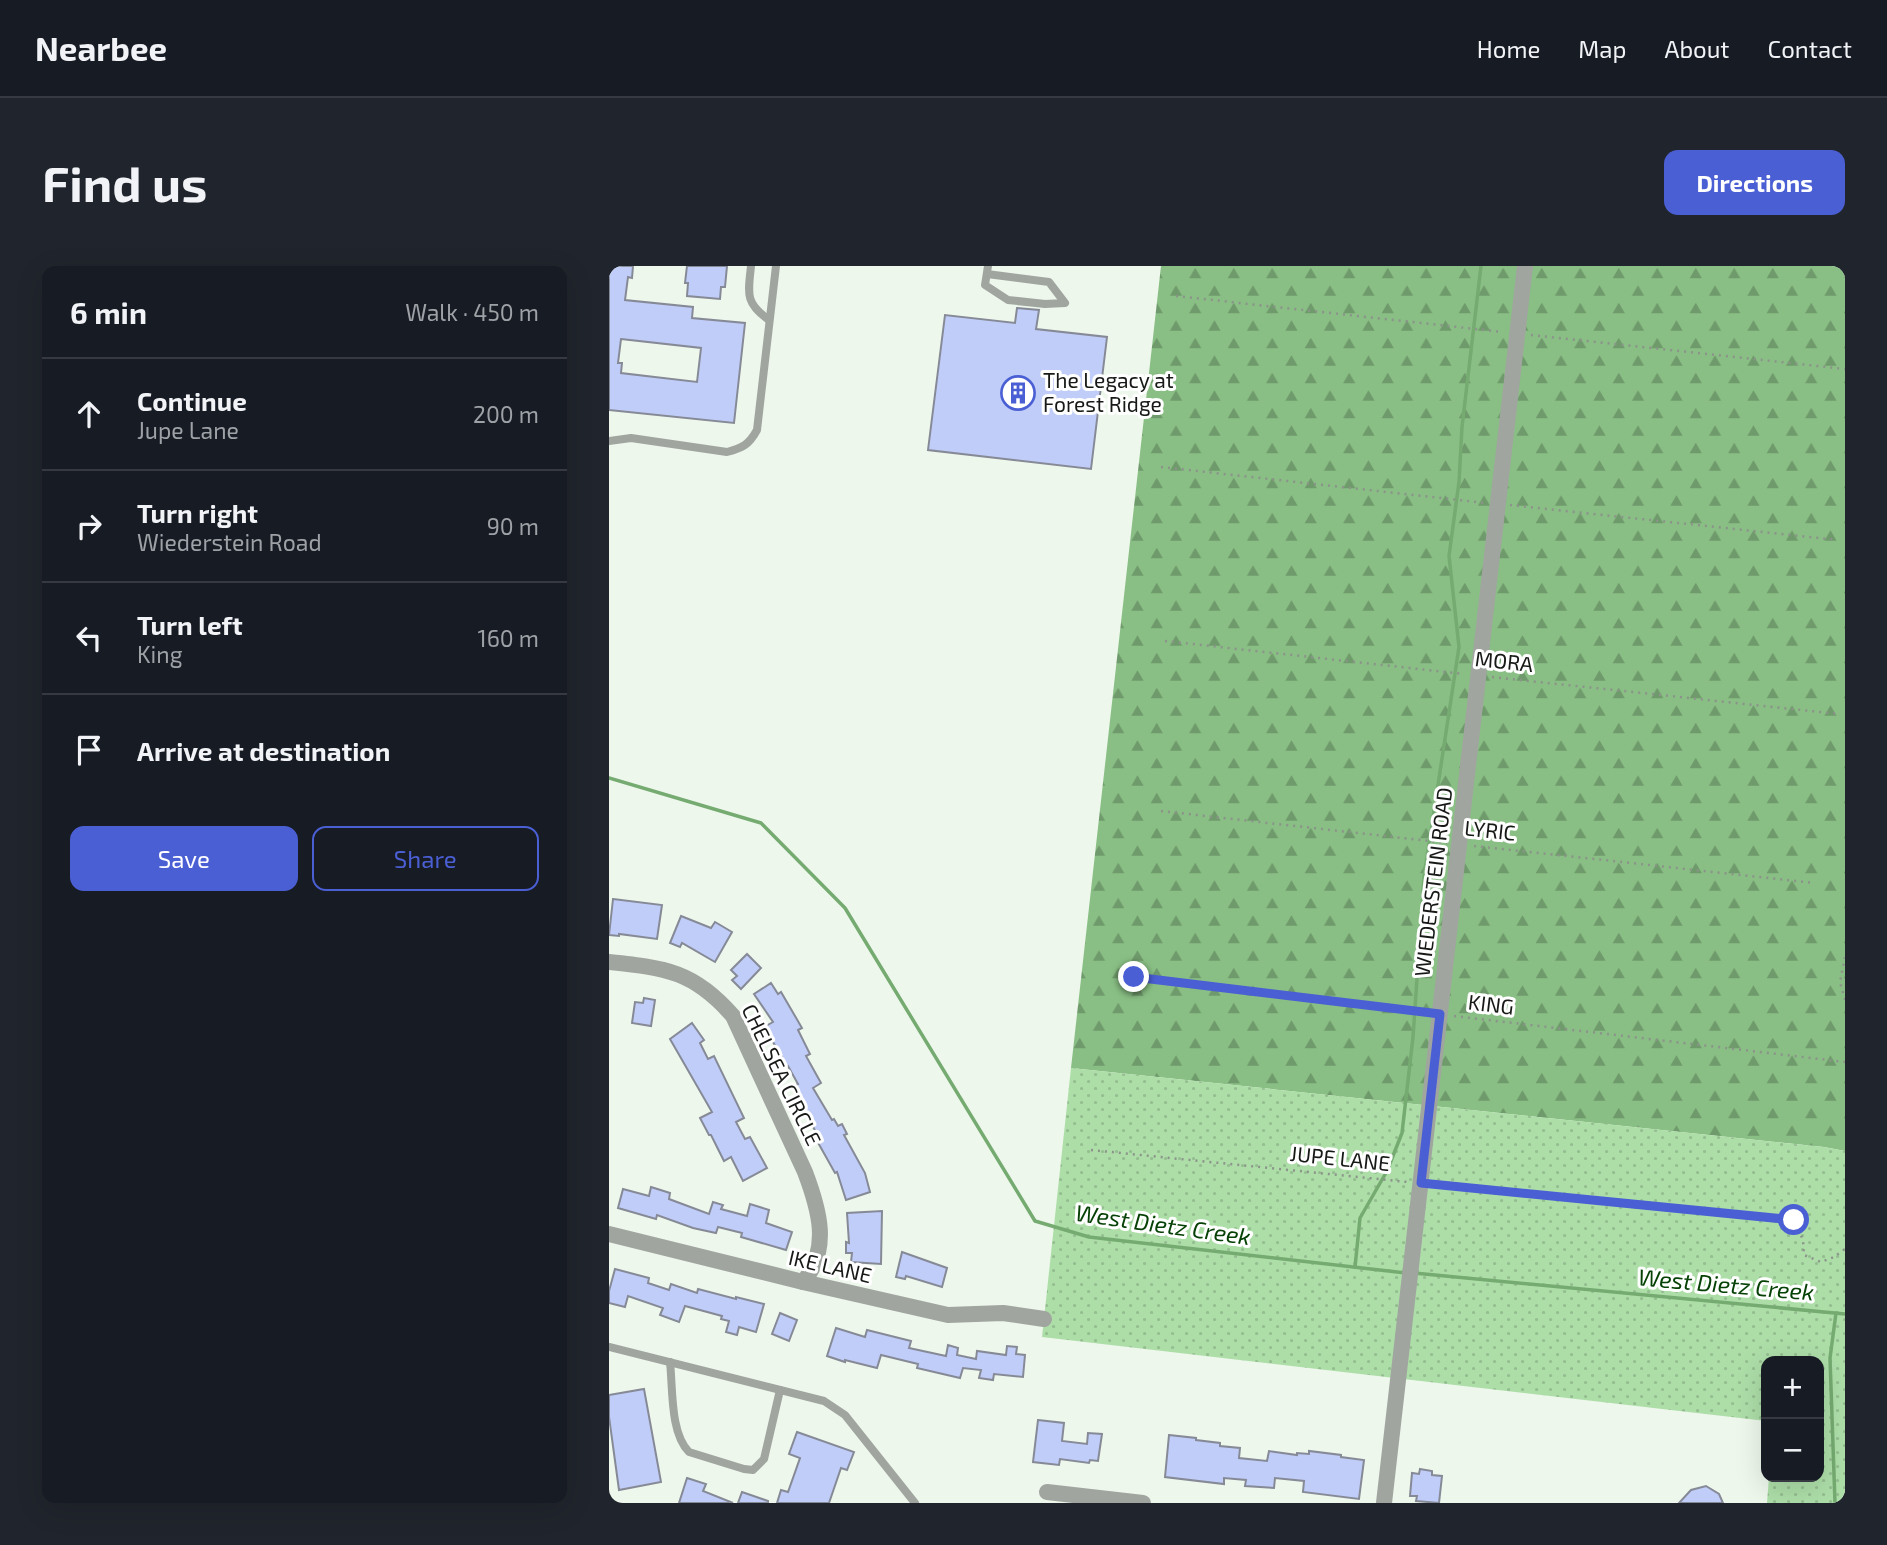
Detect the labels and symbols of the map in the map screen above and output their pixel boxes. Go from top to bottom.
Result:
place label: The Legacy at Forest Ridge [1043,367,1174,416]
building icon: The Legacy at Forest Ridge [999,374,1037,412]
street label: MORA [1474,645,1535,676]
street label: WIEDERSTEIN ROAD [1408,786,1457,978]
street label: LYRIC [1463,814,1517,845]
route end [1118,961,1149,992]
street label: KING [1467,988,1515,1019]
street label: CHELSEA CIRCLE [737,1000,827,1149]
street label: JUPE LANE [1289,1140,1391,1175]
water label: West Dietz Creek [1074,1198,1252,1250]
route start [1778,1204,1809,1235]
street label: IKE LANE [786,1244,874,1287]
water label: West Dietz Creek [1637,1262,1815,1306]

